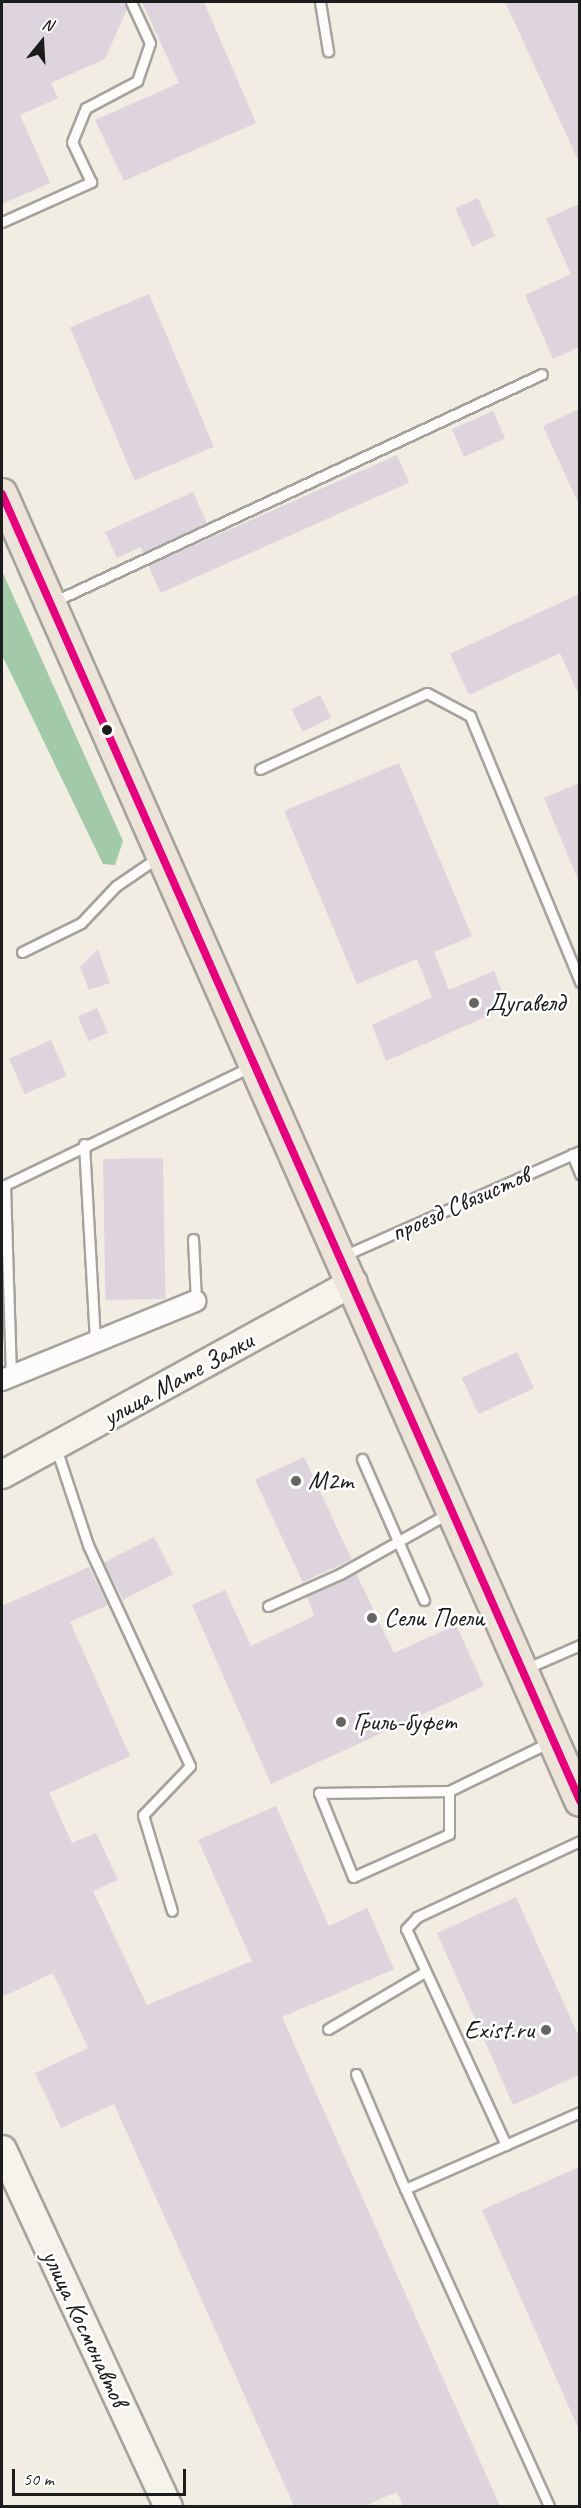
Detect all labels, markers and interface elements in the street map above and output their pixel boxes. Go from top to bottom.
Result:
north arrow [12,12,72,72]
text: N [40,14,55,36]
unlabelled marker [101,724,113,736]
place label: Дугавелд [486,987,565,1019]
marker: Дугавелд [467,996,481,1010]
street label: проезд Связистов [386,1160,534,1248]
street label: улица Мате Залки [96,1324,260,1434]
place label: М2m [308,1465,353,1497]
marker: М2m [289,1474,303,1488]
place label: Сели Поели [384,1602,484,1634]
marker: Сели Поели [365,1611,379,1625]
place label: Гриль-буфет [353,1706,457,1738]
marker: Гриль-буфет [334,1715,348,1729]
place label: Exist.ru [464,2014,534,2046]
marker: Exist.ru [539,2023,553,2037]
street label: улица Космонавтов [34,2243,136,2413]
scale bar [15,2457,189,2495]
text: 50 m [23,2468,54,2490]

